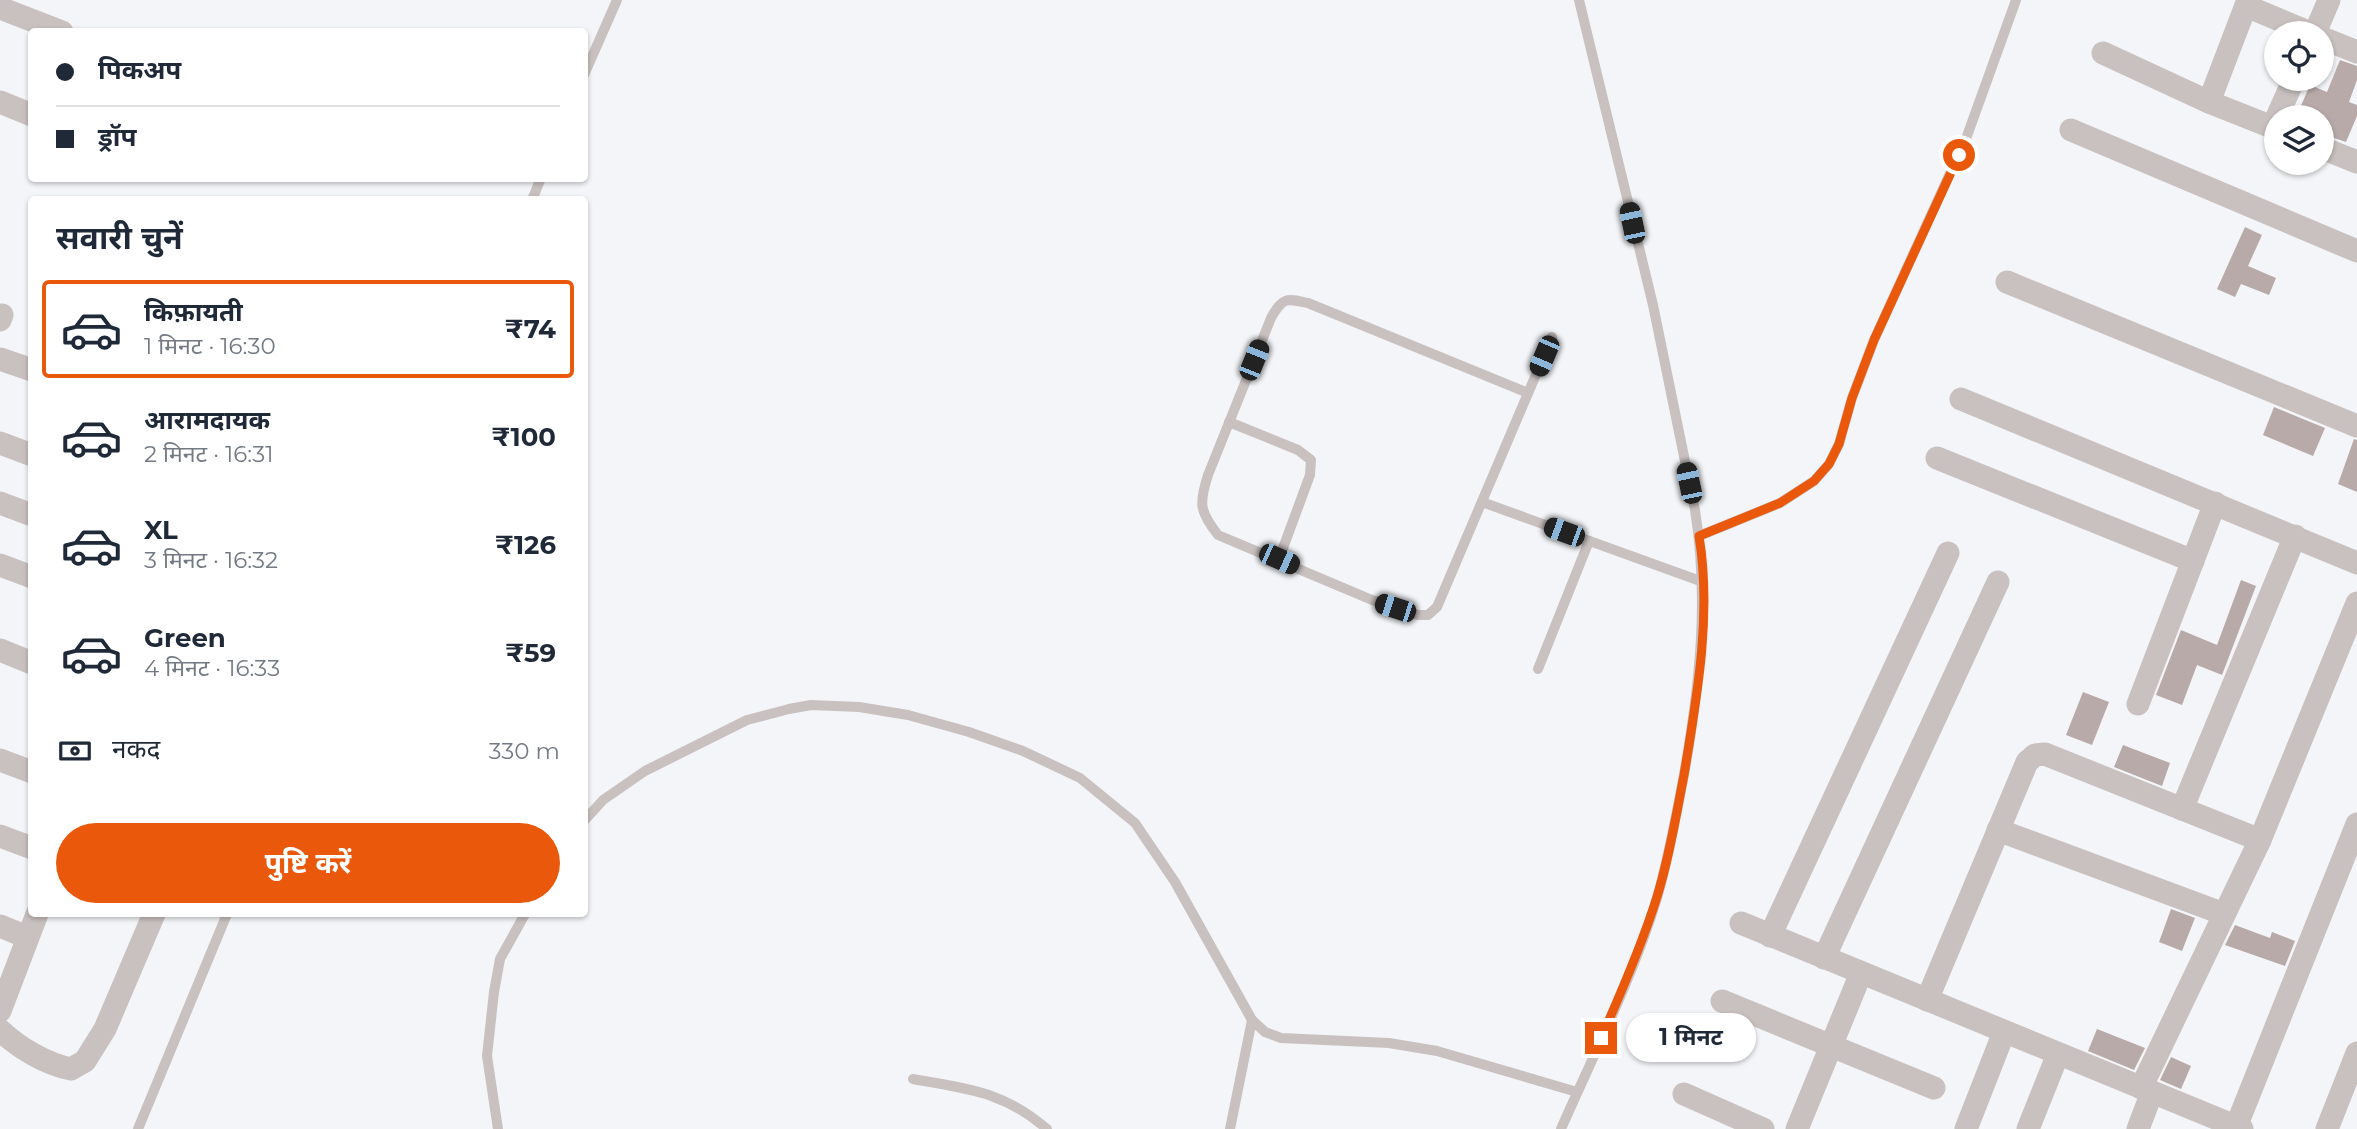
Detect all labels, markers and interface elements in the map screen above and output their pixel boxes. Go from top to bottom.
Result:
map controls [2264,21,2334,175]
button: locate [2264,21,2334,91]
text: पिकअप [98,54,181,86]
button: layers [2264,105,2334,175]
text: ड्रॉप [98,121,136,153]
route start [1943,139,1975,171]
car [1618,200,1647,246]
text: सवारी चुनें [56,218,183,257]
text: किफ़ायती [144,296,243,328]
icon: car [60,298,123,361]
text: ₹74 [505,313,556,345]
text: 1 मिनट · 16:30 [144,332,276,360]
car [1527,333,1562,379]
car [1237,337,1272,383]
text: आरामदायक [144,404,270,436]
icon: car [60,406,123,469]
text: ₹100 [492,421,556,453]
text: 2 मिनट · 16:31 [144,440,273,468]
car [1675,460,1704,506]
icon: car [60,514,123,577]
text: XL [144,514,178,546]
car [1541,515,1588,549]
text: ₹126 [495,529,556,561]
car [1256,541,1303,577]
text: 3 मिनट · 16:32 [144,546,278,574]
car [1372,592,1419,624]
icon: car [60,622,123,685]
text: Green [144,622,226,654]
text: ₹59 [505,637,556,669]
text: 4 मिनट · 16:33 [144,654,280,682]
icon: cash [56,732,94,770]
text: नकद [112,733,160,765]
text: 330 m [489,737,560,765]
button: पुष्टि करें [56,823,560,903]
callout: 1 मिनट [1626,1014,1755,1062]
route end [1585,1022,1617,1054]
text: 1 मिनट [1659,1023,1723,1051]

